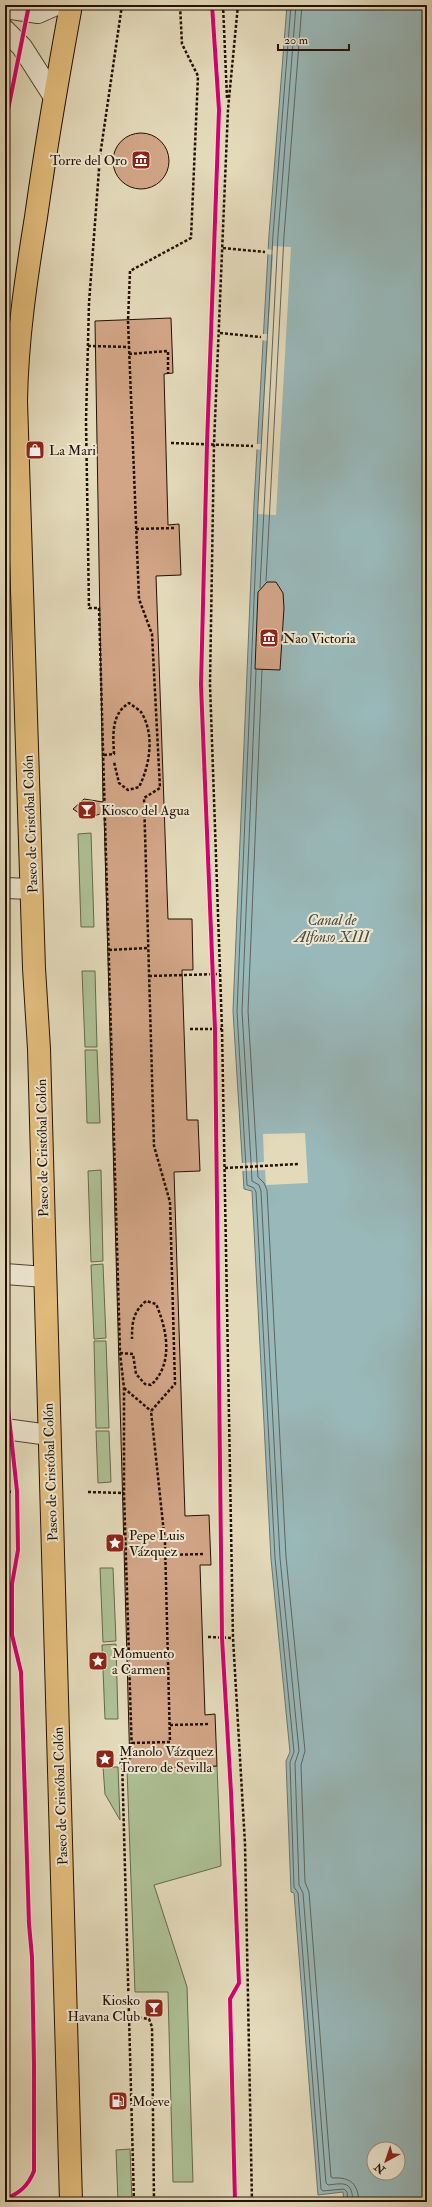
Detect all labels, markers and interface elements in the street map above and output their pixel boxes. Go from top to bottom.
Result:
scale bar [278,26,349,52]
text: 20 m [284,33,309,48]
museum icon: Torre del Oro [130,149,152,171]
place label: Torre del Oro [50,152,127,169]
shop icon: La Mari [24,439,46,461]
place label: La Mari [49,442,96,459]
museum icon: Nao Victoria [258,627,280,649]
place label: Nao Victoria [283,630,356,647]
street label: Paseo de Cristóbal Colón [20,755,41,893]
bar icon: Kiosco del Agua [76,799,98,821]
place label: Kiosco del Agua [101,802,190,819]
water label: Canal de Alfonso XIII [292,911,372,947]
street label: Paseo de Cristóbal Colón [33,1079,52,1217]
street label: Paseo de Cristóbal Colón [40,1403,61,1541]
place label: Pepe Luis Vázquez [129,1527,185,1560]
place icon: Pepe Luis Vázquez [104,1532,126,1554]
place label: Momuento a Carmen [112,1645,174,1678]
place icon: Momuento a Carmen [87,1650,109,1672]
street label: Paseo de Cristóbal Colón [50,1727,71,1865]
place label: Manolo Vázquez Torero de Sevilla [119,1743,214,1776]
place icon: Manolo Vázquez Torero de Sevilla [94,1748,116,1770]
place label: Kiosko Havana Club [67,1992,140,2025]
bar icon: Kiosko Havana Club [143,1997,165,2019]
fuel station icon: Moeve [107,2090,129,2112]
place label: Moeve [132,2093,170,2110]
north arrow [366,2141,406,2181]
text: N [371,2159,389,2177]

